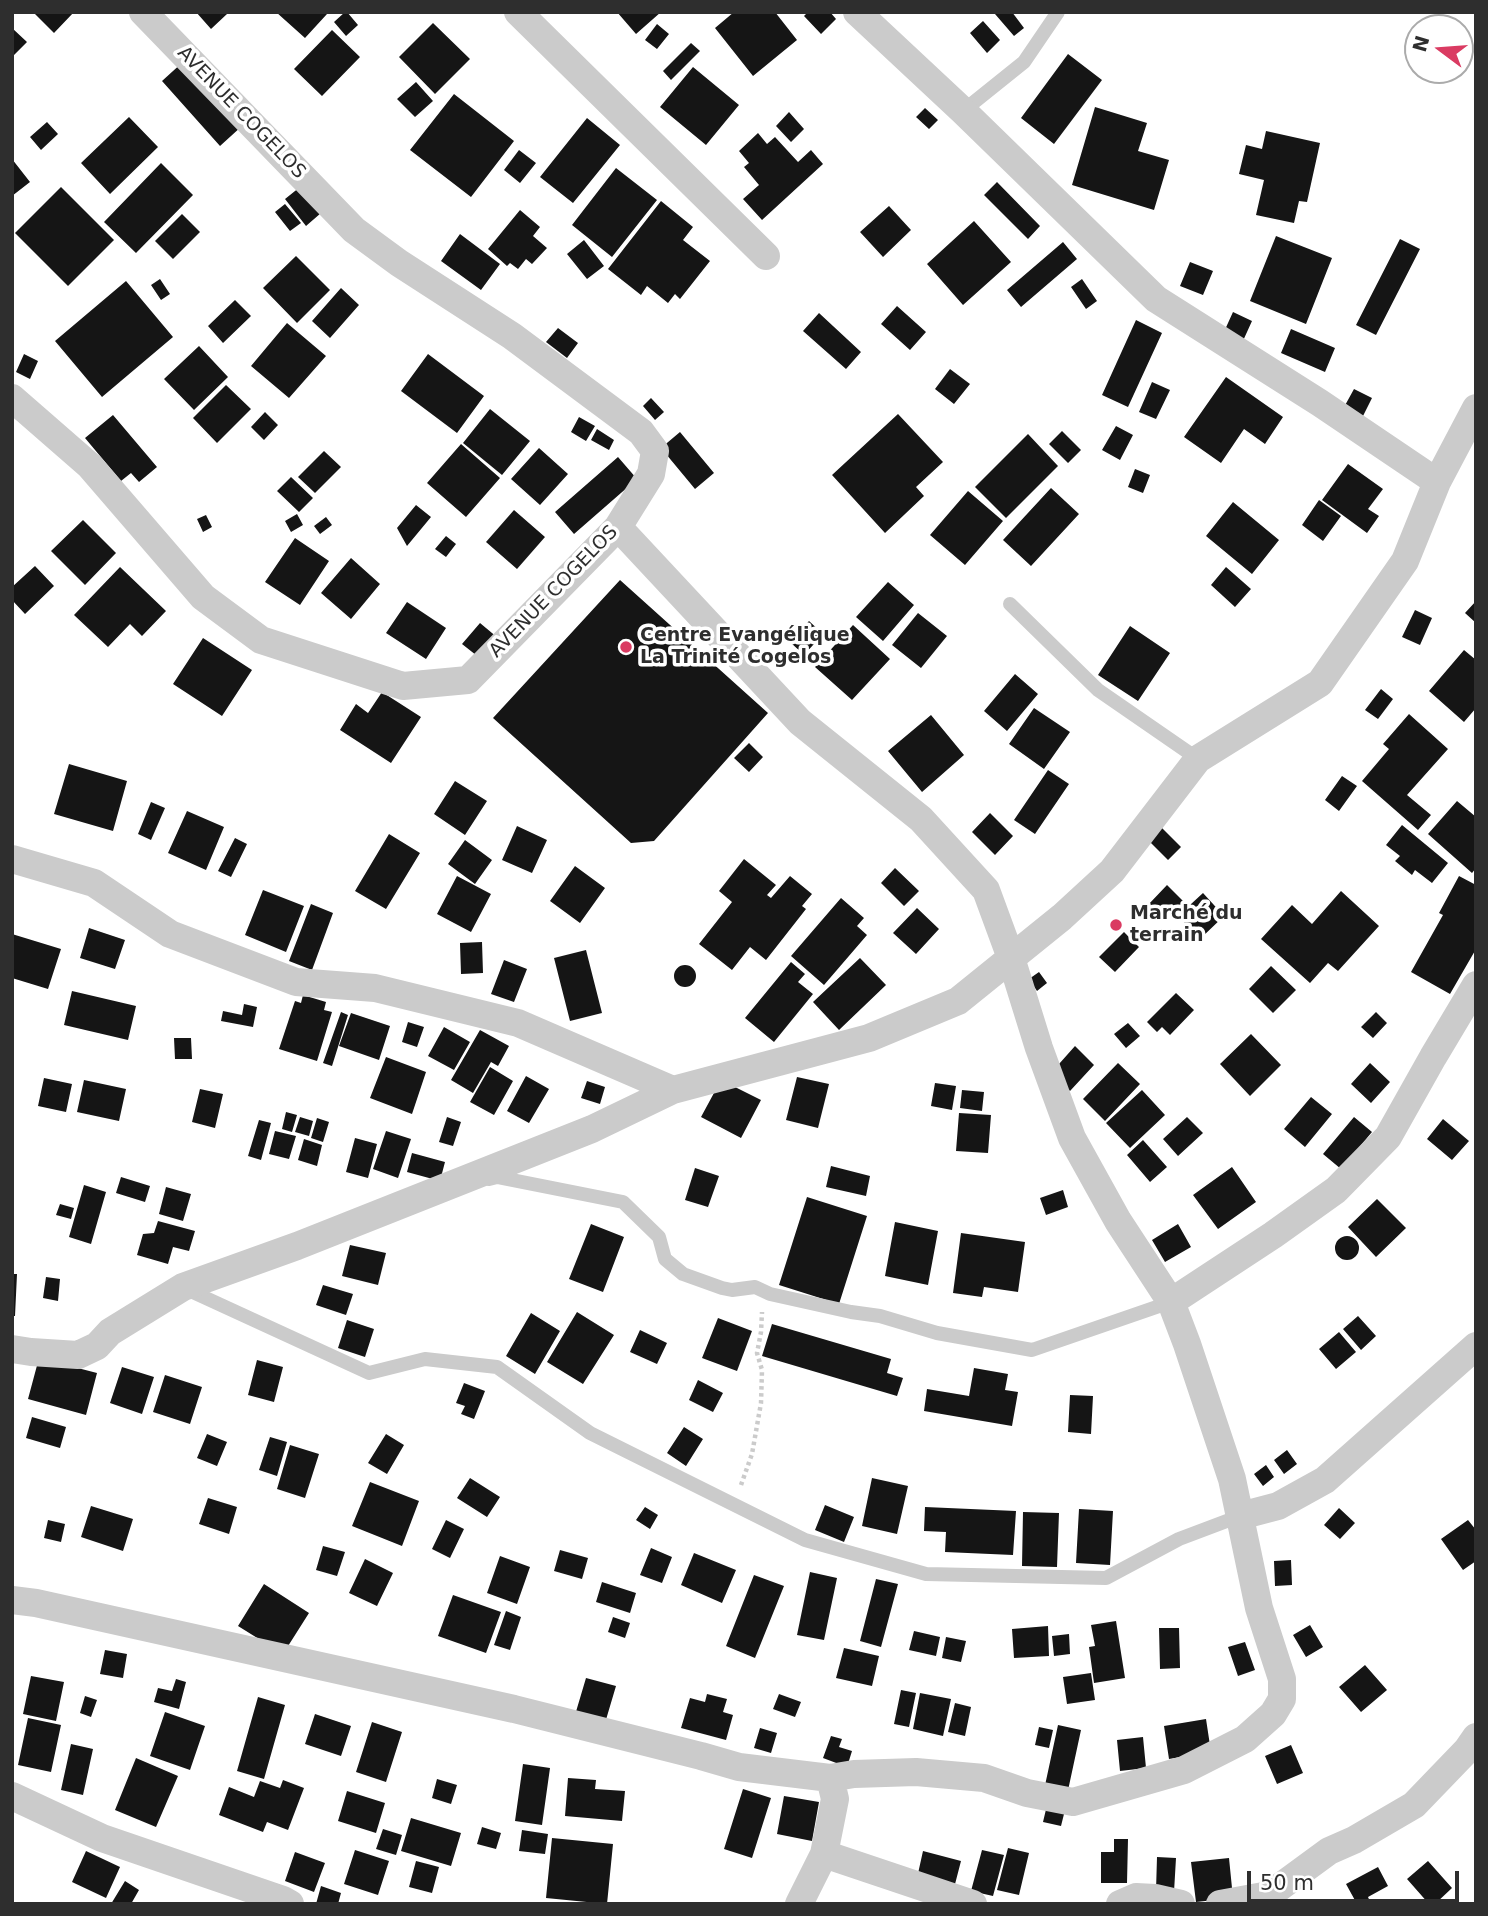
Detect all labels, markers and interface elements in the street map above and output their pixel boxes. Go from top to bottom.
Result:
north arrow [1404,14,1474,84]
text: N [1408,33,1434,54]
street label: AVENUE COGELOS [172,42,310,184]
street label: AVENUE COGELOS [485,521,623,663]
place label: Centre Evangélique La Trinité Cogelos [640,625,850,669]
marker: Centre Evangélique La Trinité Cogelos [618,639,634,655]
place label: Marché du terrain [1130,903,1243,947]
marker: Marché du terrain [1108,917,1124,933]
scale bar [1250,1856,1462,1900]
text: 50 m [1260,1871,1314,1895]

